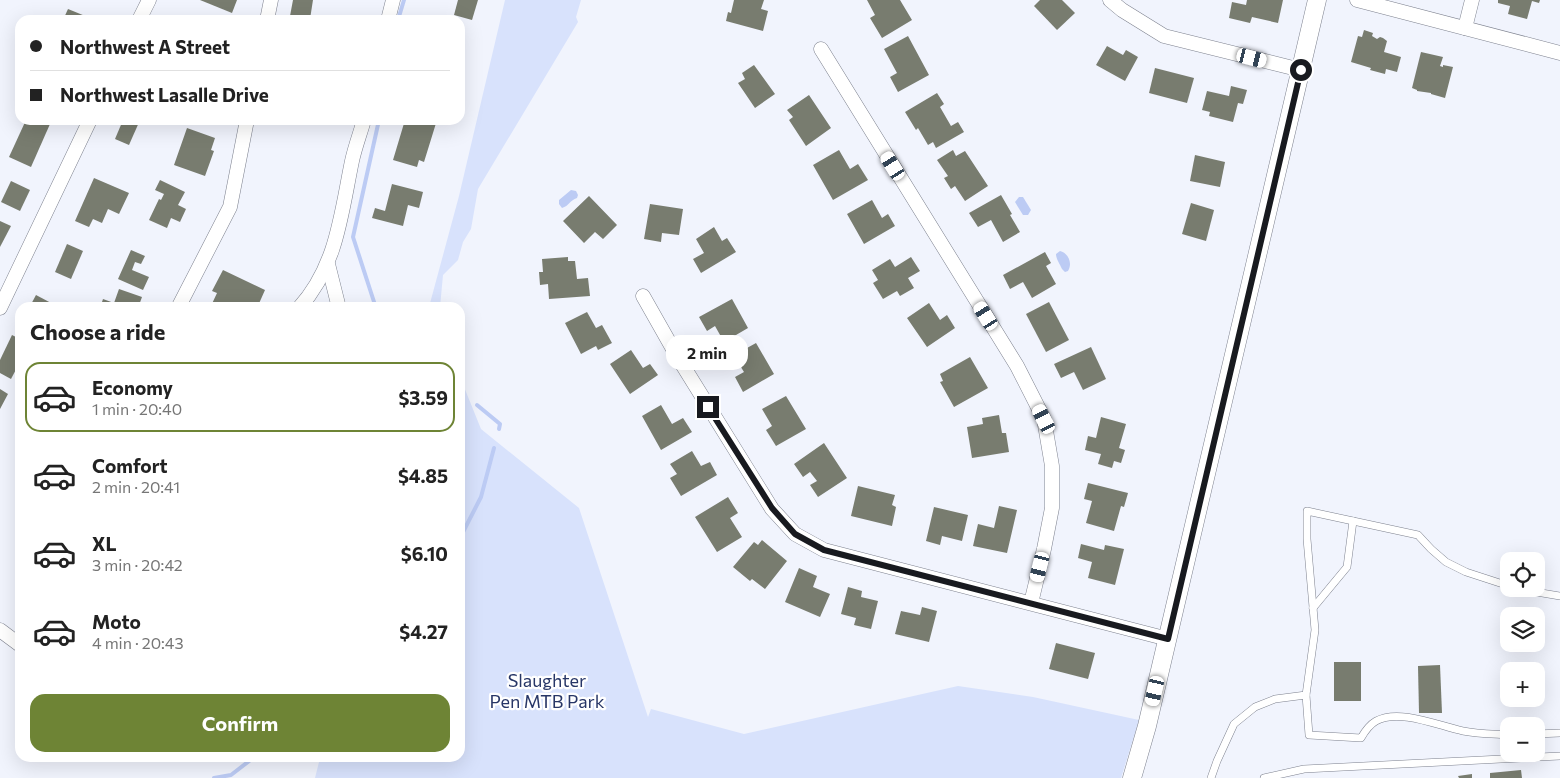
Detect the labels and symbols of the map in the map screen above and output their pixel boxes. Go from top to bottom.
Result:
car [1235,47,1268,69]
route start [1290,59,1312,81]
car [878,149,907,183]
car [971,299,1000,333]
callout: 2 min [667,334,749,370]
route end [697,396,719,418]
car [1030,402,1057,436]
car [1029,551,1050,583]
park label: Slaughter Pen MTB Park [489,669,605,712]
car [1144,675,1165,707]

